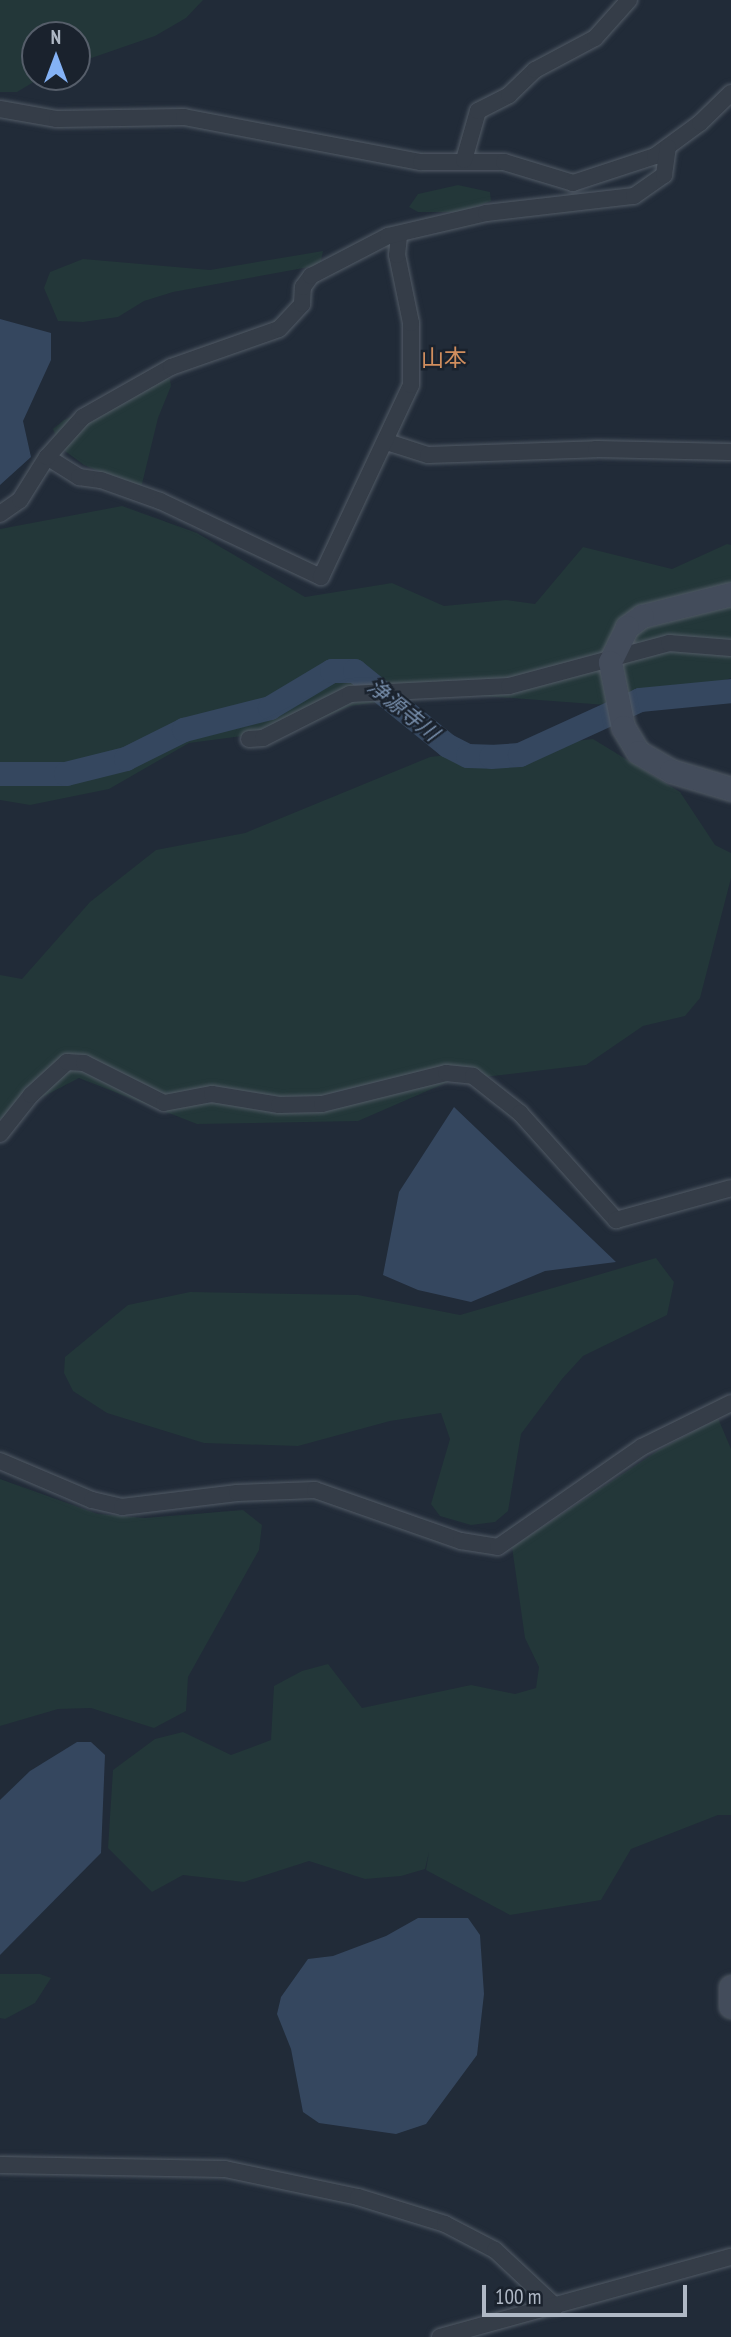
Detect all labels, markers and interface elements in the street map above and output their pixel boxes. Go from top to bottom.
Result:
north arrow [21,21,91,91]
text: N [51,25,61,49]
district label: 山本 [421,344,467,372]
water label: 浄源寺川 [362,674,444,746]
scale bar [486,2270,691,2314]
text: 100 m [495,2283,541,2310]

